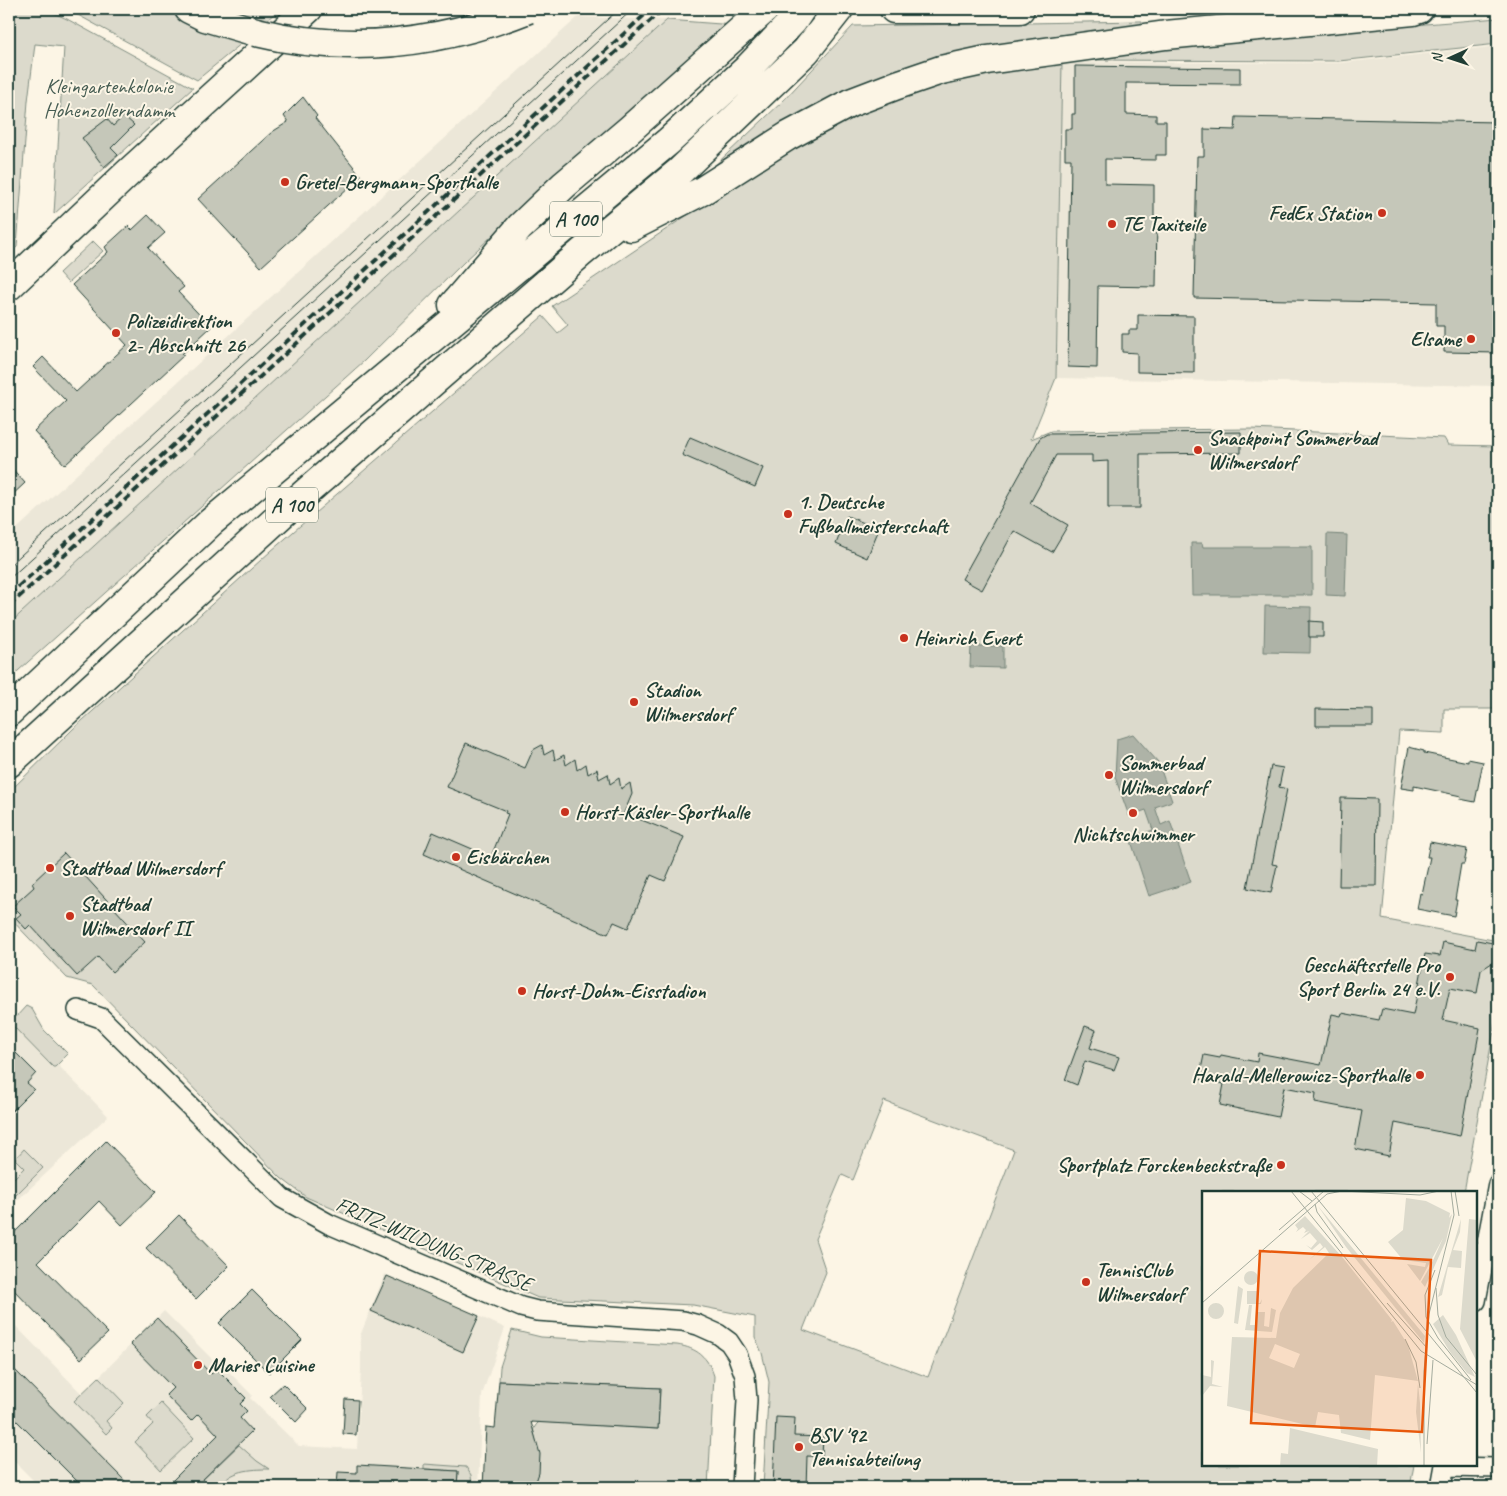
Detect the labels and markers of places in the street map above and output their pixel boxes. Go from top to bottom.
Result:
place label: Gretel-Bergmann-Sporthalle [295,169,500,195]
marker: Gretel-Bergmann-Sporthalle [279,176,291,188]
place label: FedEx Station [1269,200,1372,226]
marker: FedEx Station [1376,207,1388,219]
place label: TE Taxiteile [1122,211,1207,237]
marker: TE Taxiteile [1106,218,1118,230]
place label: Polizeidirektion 2- Abschnitt 26 [126,308,247,358]
place label: Elsame [1410,326,1463,352]
marker: Polizeidirektion 2- Abschnitt 26 [110,327,122,339]
marker: Elsame [1465,333,1477,345]
place label: Snackpoint Sommerbad Wilmersdorf [1208,425,1381,475]
marker: Snackpoint Sommerbad Wilmersdorf [1192,444,1204,456]
place label: 1. Deutsche Fußballmeisterschaft [798,489,951,539]
marker: 1. Deutsche Fußballmeisterschaft [782,508,794,520]
place label: Heinrich Evert [914,625,1023,651]
marker: Heinrich Evert [898,632,910,644]
place label: Stadion Wilmersdorf [644,677,737,727]
marker: Stadion Wilmersdorf [628,696,640,708]
place label: Sommerbad Wilmersdorf [1119,750,1212,800]
marker: Sommerbad Wilmersdorf [1103,769,1115,781]
place label: Horst-Käsler-Sporthalle [575,799,751,825]
marker: Horst-Käsler-Sporthalle [559,806,571,818]
marker: Nichtschwimmer [1127,807,1139,819]
place label: Nichtschwimmer [1072,821,1196,847]
place label: Eisbärchen [466,844,550,870]
marker: Eisbärchen [450,851,462,863]
place label: Stadtbad Wilmersdorf [60,855,226,881]
marker: Stadtbad Wilmersdorf [44,862,56,874]
place label: Stadtbad Wilmersdorf II [80,891,195,941]
marker: Stadtbad Wilmersdorf II [64,910,76,922]
place label: Geschäftsstelle Pro Sport Berlin 24 e.V. [1297,952,1441,1002]
marker: Geschäftsstelle Pro Sport Berlin 24 e.V. [1444,971,1456,983]
place label: Horst-Dohm-Eisstadion [532,978,706,1004]
marker: Horst-Dohm-Eisstadion [516,985,528,997]
place label: Harald-Mellerowicz-Sporthalle [1192,1062,1412,1088]
marker: Harald-Mellerowicz-Sporthalle [1414,1069,1426,1081]
place label: Sportplatz Forckenbeckstraße [1057,1152,1273,1178]
marker: Sportplatz Forckenbeckstraße [1275,1159,1287,1171]
place label: TennisClub Wilmersdorf [1096,1257,1189,1307]
marker: TennisClub Wilmersdorf [1080,1276,1092,1288]
place label: Maries Cuisine [208,1352,316,1378]
marker: Maries Cuisine [192,1359,204,1371]
place label: BSV '92 Tennisabteilung [809,1422,922,1472]
marker: BSV '92 Tennisabteilung [793,1441,805,1453]

